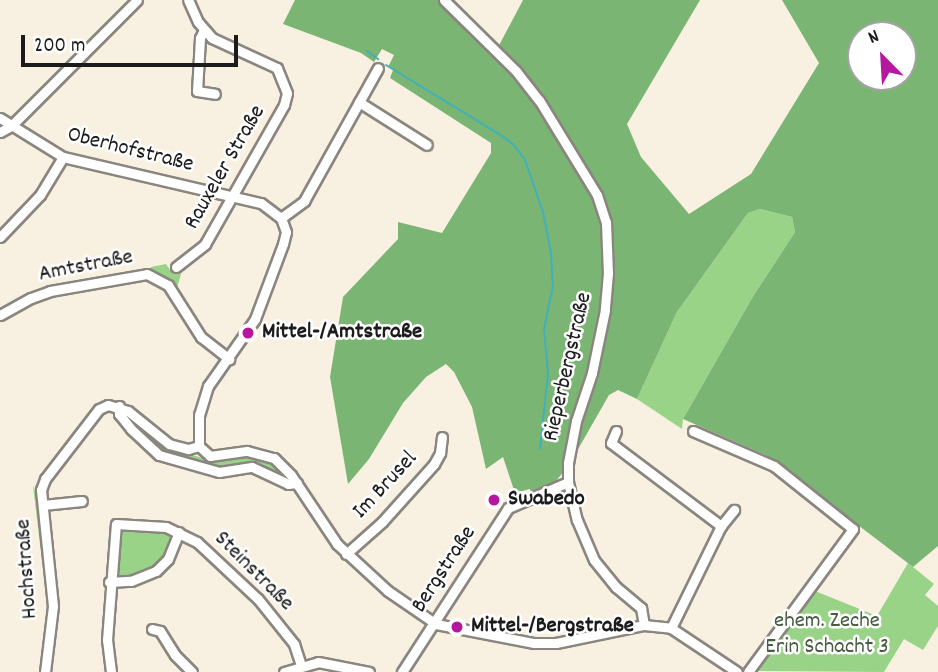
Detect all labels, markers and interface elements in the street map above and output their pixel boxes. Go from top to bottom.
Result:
scale bar [24,21,242,65]
north arrow [847,21,917,91]
text: N [864,24,884,52]
text: 200 m [34,32,85,62]
street label: Rauxeler Straße [179,101,273,235]
street label: Oberhofstraße [64,122,196,180]
street label: Amtstraße [37,244,135,290]
street label: Rieperbergstraße [538,290,600,444]
place label: Mittel-/Amtstraße [262,319,422,347]
marker: Mittel-/Amtstraße [240,325,256,341]
street label: Im Brusel [348,446,424,526]
place label: Swabedo [508,486,585,514]
marker: Swabedo [486,492,502,508]
street label: Hochstraße [11,518,45,620]
street label: Bergstraße [407,521,483,619]
street label: Steinstraße [207,526,299,618]
park label: ehem. Zeche Erin Schacht 3 [765,608,889,662]
place label: Mittel-/Bergstraße [471,613,634,641]
marker: Mittel-/Bergstraße [449,619,465,635]

